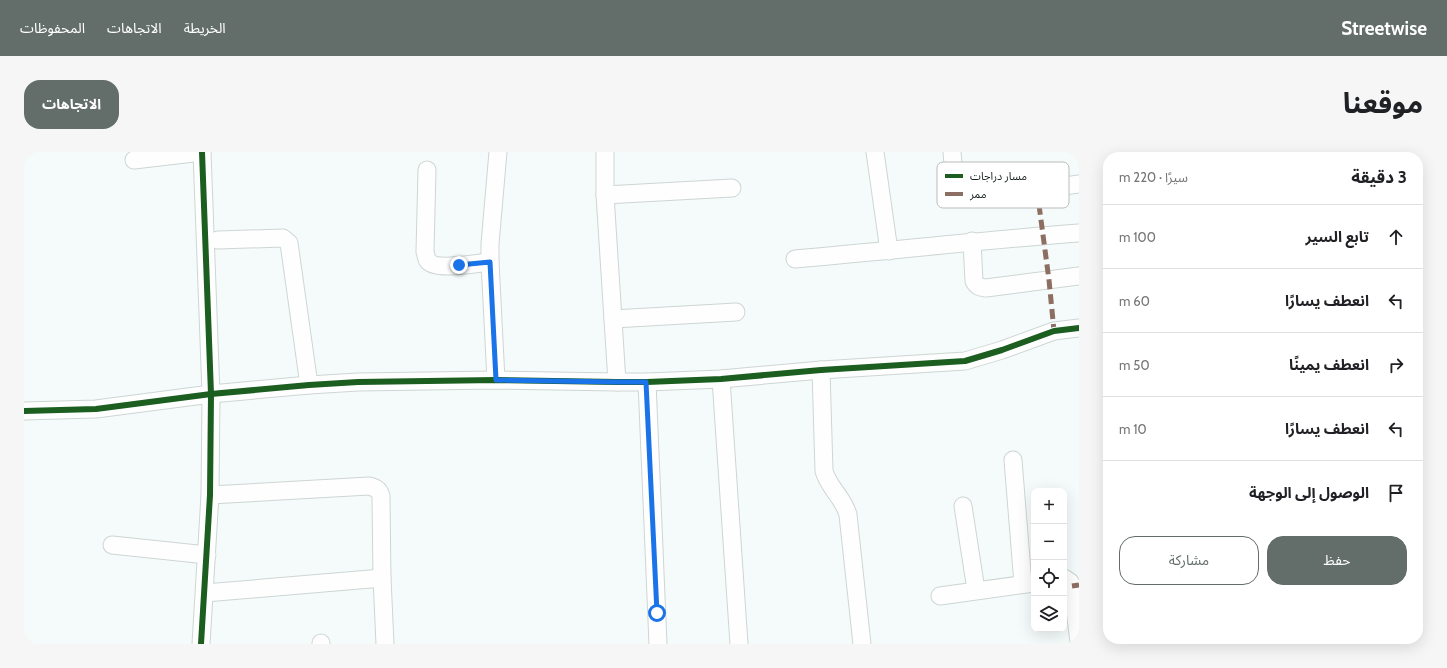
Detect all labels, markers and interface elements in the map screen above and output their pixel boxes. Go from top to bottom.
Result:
text: Streetwise [1341,17,1427,40]
text: المحفوظات [20,19,85,37]
text: الاتجاهات [107,19,162,37]
text: الخريطة [184,19,226,37]
button: الاتجاهات [24,80,119,129]
text: موقعنا [1343,86,1423,120]
legend [937,162,1069,208]
text: 3 دقيقة [1351,167,1407,187]
text: مسار دراجات [970,169,1027,183]
text: سيرًا · 220 m [1119,169,1188,185]
text: ممر [969,187,987,201]
icon: ahead [1385,226,1407,248]
text: تابع السير [1305,228,1369,246]
text: 100 m [1119,229,1156,245]
route end [450,256,468,274]
icon: left [1385,290,1407,312]
text: انعطف يسارًا [1285,292,1369,310]
text: 60 m [1119,293,1150,309]
icon: right [1385,354,1407,376]
text: انعطف يمينًا [1289,356,1369,374]
text: 50 m [1119,357,1149,373]
icon: left [1385,418,1407,440]
text: انعطف يسارًا [1285,420,1369,438]
text: 10 m [1119,421,1147,437]
icon: arrive [1385,482,1407,504]
text: الوصول إلى الوجهة [1249,484,1369,502]
map controls [1031,488,1067,632]
button: + [1031,488,1067,524]
button: − [1031,524,1067,560]
button: مشاركة [1119,536,1259,585]
button: حفظ [1267,536,1407,585]
button: locate [1031,560,1067,596]
button: layers [1031,596,1067,632]
route start [648,604,666,622]

